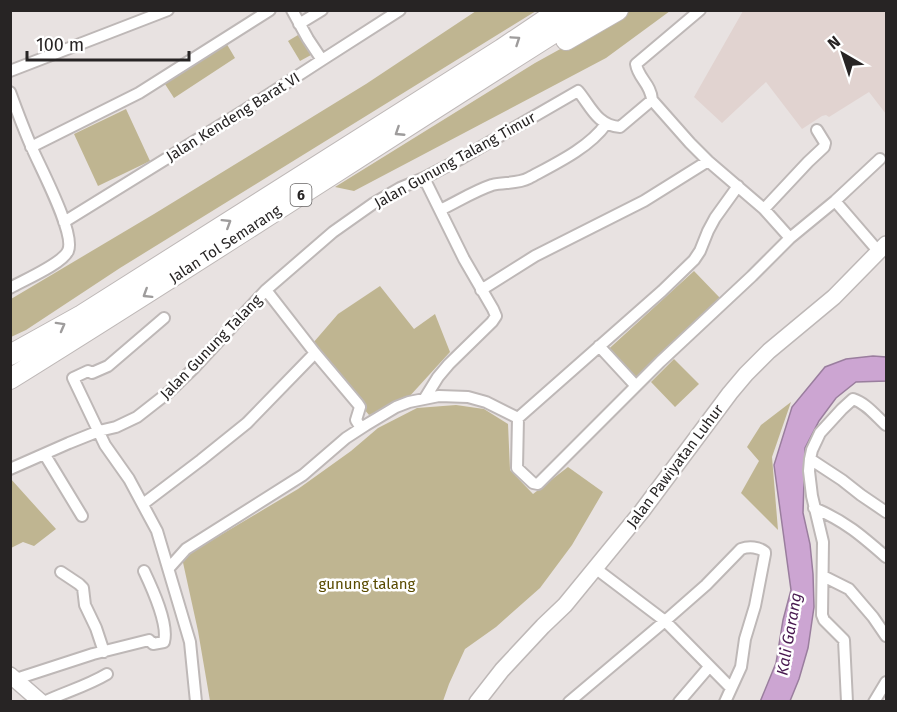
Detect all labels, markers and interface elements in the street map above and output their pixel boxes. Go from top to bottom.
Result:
scale bar [27,24,189,62]
north arrow [813,24,873,84]
text: N [824,32,844,53]
text: 100 m [36,34,84,56]
one-way arrow [509,36,520,47]
street label: Jalan Kendeng Barat VI [163,69,303,165]
street label: Jalan Gunung Talang Timur [371,108,539,212]
one-way arrow [395,124,405,136]
road number: 6 [290,184,312,206]
street label: Jalan Tol Semarang [166,201,284,287]
one-way arrow [220,219,231,230]
one-way arrow [143,287,153,299]
street label: Jalan Gunung Talang [157,291,266,403]
one-way arrow [55,322,66,333]
street label: Jalan Pawiyatan Luhur [623,401,727,531]
park label: gunung talang [319,575,416,593]
water label: Kali Garang [772,591,806,677]

